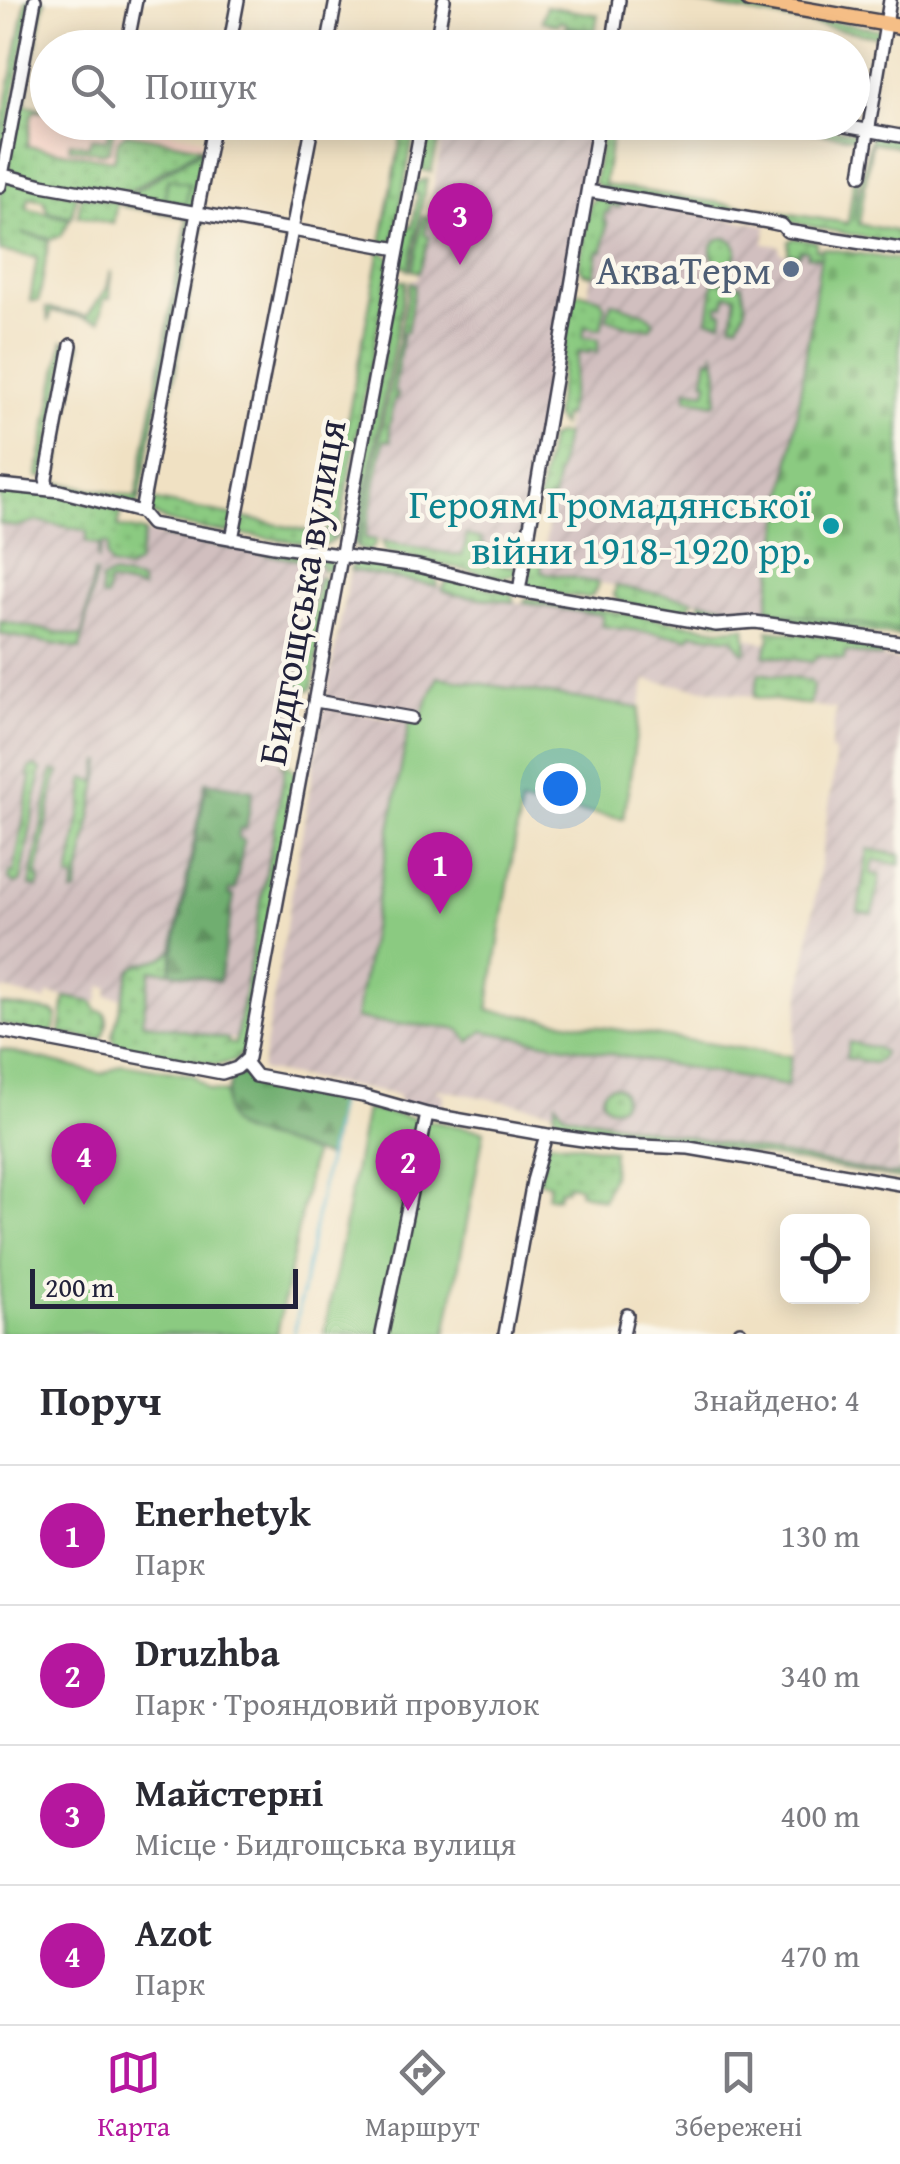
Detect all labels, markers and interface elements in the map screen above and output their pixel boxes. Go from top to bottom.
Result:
search box [30,30,870,140]
text: Пошук [145,57,257,113]
icon: search [65,58,120,113]
pin: 3 [428,182,492,265]
place label: АкваТерм [596,240,771,299]
marker: АкваТерм [780,258,802,280]
street label: Бидгощська вулиця [242,414,360,770]
place label: Героям Громадянської війни 1918-1920 рр. [409,474,811,579]
marker: Героям Громадянської війни 1918-1920 рр. [820,515,842,537]
your location [535,763,586,814]
pin: 1 [408,832,472,914]
pin: 4 [52,1122,116,1205]
pin: 2 [376,1128,440,1211]
map controls [780,1214,870,1304]
button: locate [780,1214,870,1304]
scale bar [30,1264,298,1308]
text: 200 m [45,1266,114,1307]
text: Поруч [40,1369,161,1430]
text: Знайдено: 4 [693,1376,860,1423]
text: Enerhetyk [135,1484,311,1540]
text: 1 [64,1512,81,1559]
text: 130 m [781,1512,860,1559]
text: Парк [135,1540,205,1587]
text: Druzhba [135,1624,280,1680]
text: 2 [64,1652,81,1699]
text: 340 m [781,1652,860,1699]
text: Парк · Трояндовий провулок [135,1680,539,1727]
text: Майстерні [135,1764,323,1820]
text: 3 [64,1792,81,1839]
text: 400 m [781,1792,860,1839]
text: Місце · Бидгощська вулиця [135,1820,516,1867]
text: Azot [135,1904,212,1960]
text: 4 [64,1932,81,1979]
text: 470 m [781,1932,860,1979]
text: Парк [135,1960,205,2007]
tab: Карта [98,2045,170,2146]
tab: Маршрут [365,2045,480,2146]
tab: Збережені [675,2045,802,2146]

